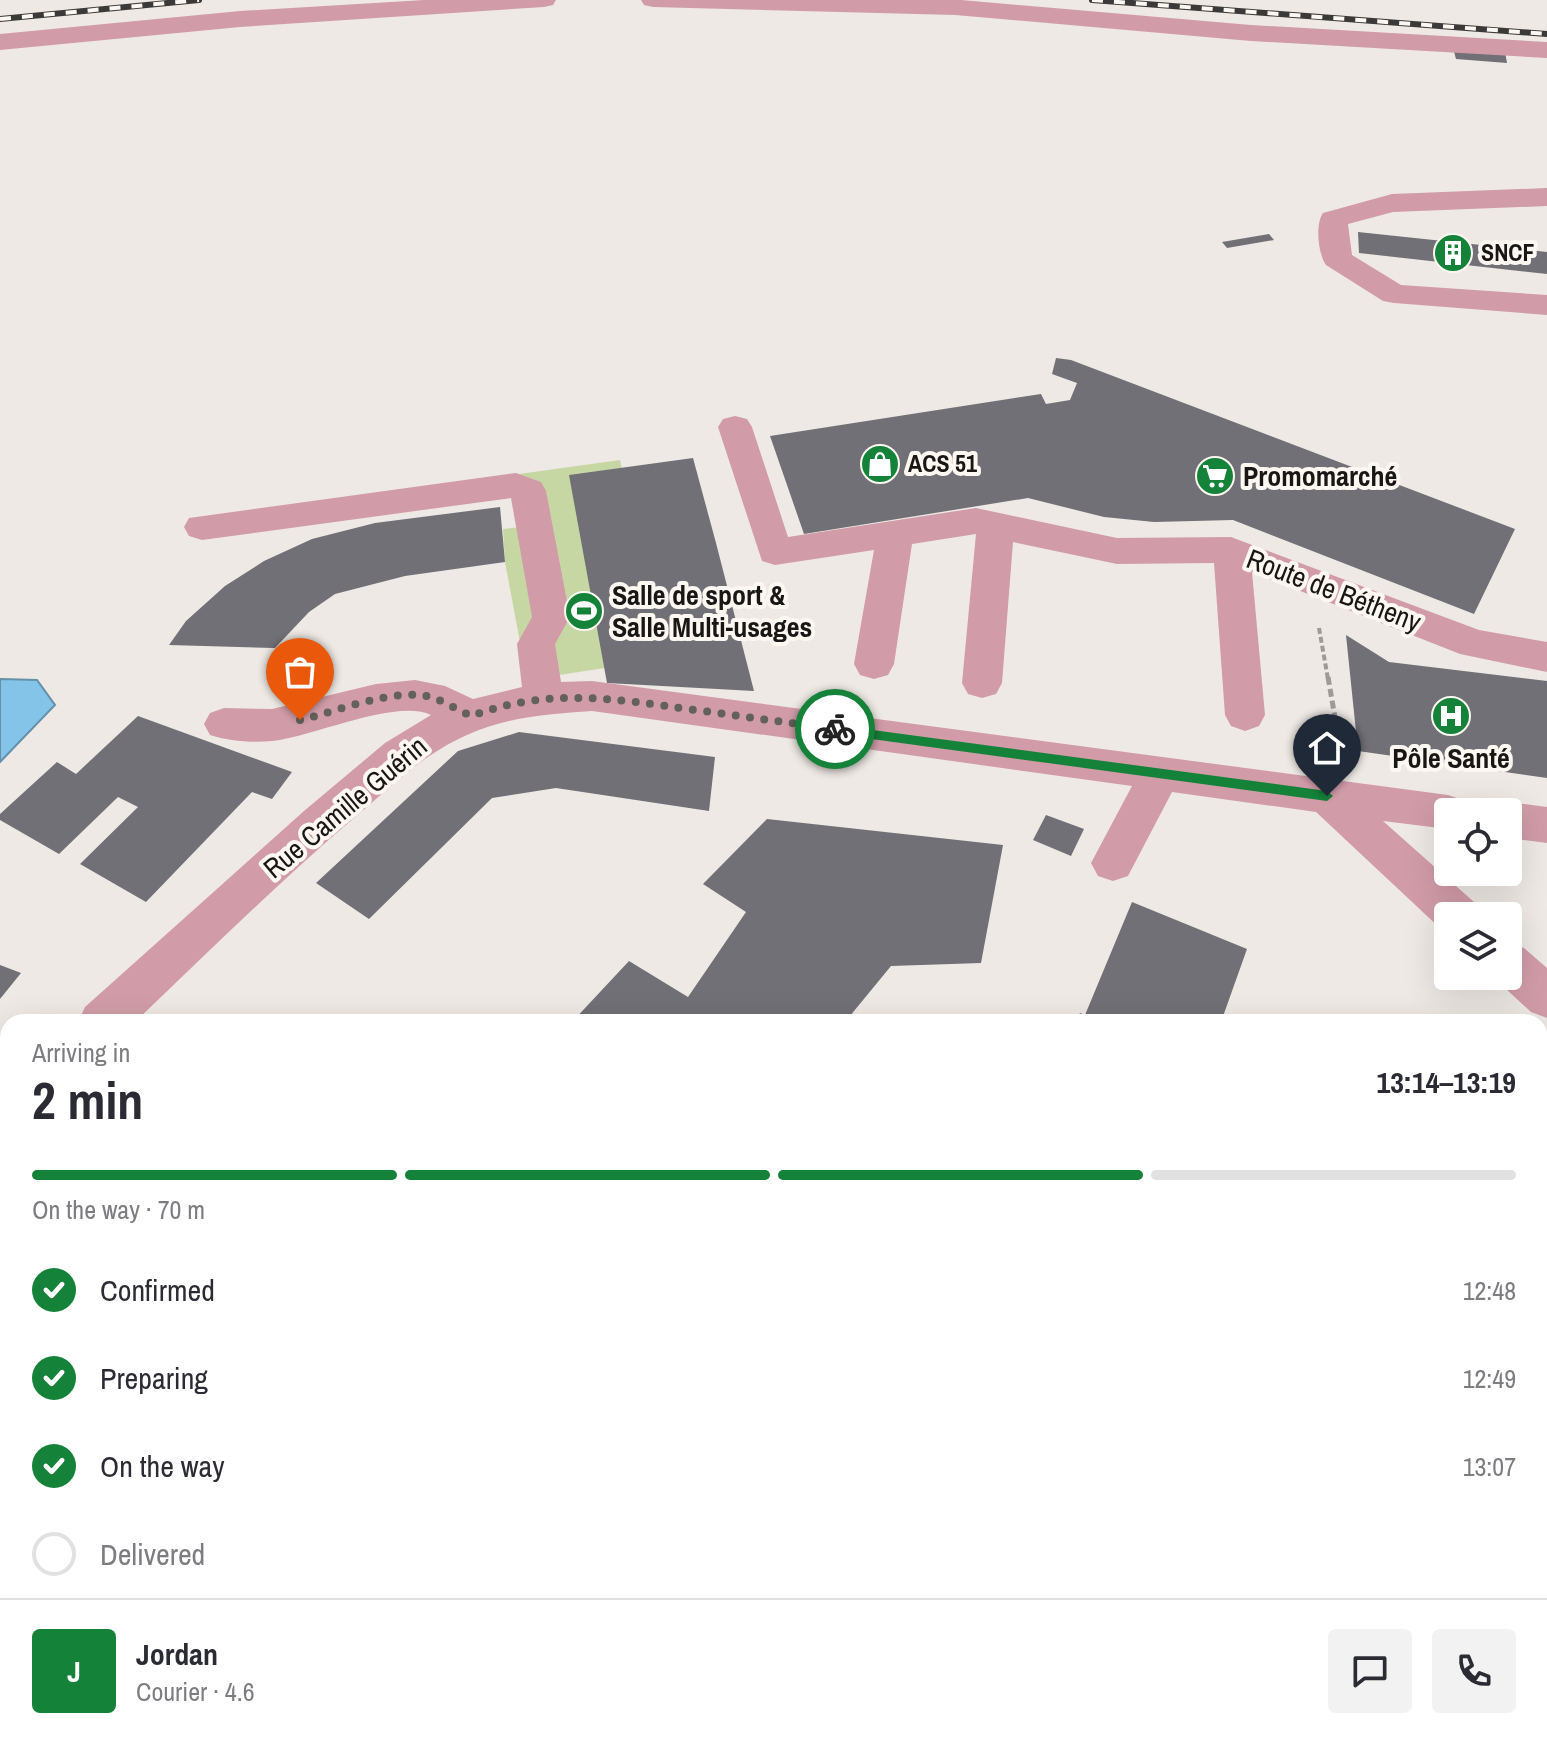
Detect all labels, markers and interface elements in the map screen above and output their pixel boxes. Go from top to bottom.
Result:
building icon: SNCF [1432,232,1474,274]
place label: SNCF [1481,236,1535,268]
shop icon: ACS 51 [859,443,901,485]
place label: ACS 51 [908,447,977,479]
supermarket icon: Promomarché [1194,455,1236,497]
place label: Promomarché [1243,457,1397,495]
street label: Route de Bétheny [1241,539,1427,641]
place label: Salle de sport & Salle Multi-usages [612,576,812,646]
sports icon: Salle de sport & Salle Multi-usages [563,590,605,632]
pin [266,638,334,720]
icon: bag [278,650,322,694]
courier [795,689,875,769]
hospital icon: Pôle Santé [1430,695,1472,737]
icon: bike [813,707,857,751]
pin [1293,714,1361,796]
icon: home [1305,726,1349,770]
street label: Rue Camille Guérin [255,727,435,887]
place label: Pôle Santé [1392,739,1510,777]
map controls [1434,798,1522,990]
button: locate [1434,798,1522,886]
button: layers [1434,902,1522,990]
text: Arriving in [32,1035,130,1070]
text: 13:14–13:19 [1377,1062,1516,1102]
text: 2 min [32,1065,143,1135]
text: On the way · 70 m [32,1192,205,1227]
icon: check [32,1268,76,1312]
text: Confirmed [100,1270,215,1310]
text: 12:48 [1463,1273,1516,1308]
icon: check [32,1356,76,1400]
text: Preparing [100,1358,208,1398]
text: 12:49 [1463,1361,1516,1396]
icon: check [32,1444,76,1488]
text: On the way [100,1446,224,1486]
text: 13:07 [1463,1449,1516,1484]
text: Delivered [100,1534,205,1574]
button: chat [1328,1629,1412,1713]
button: phone [1432,1629,1516,1713]
text: Jordan [136,1634,218,1674]
text: J [67,1651,81,1691]
text: Courier · 4.6 [136,1674,255,1709]

